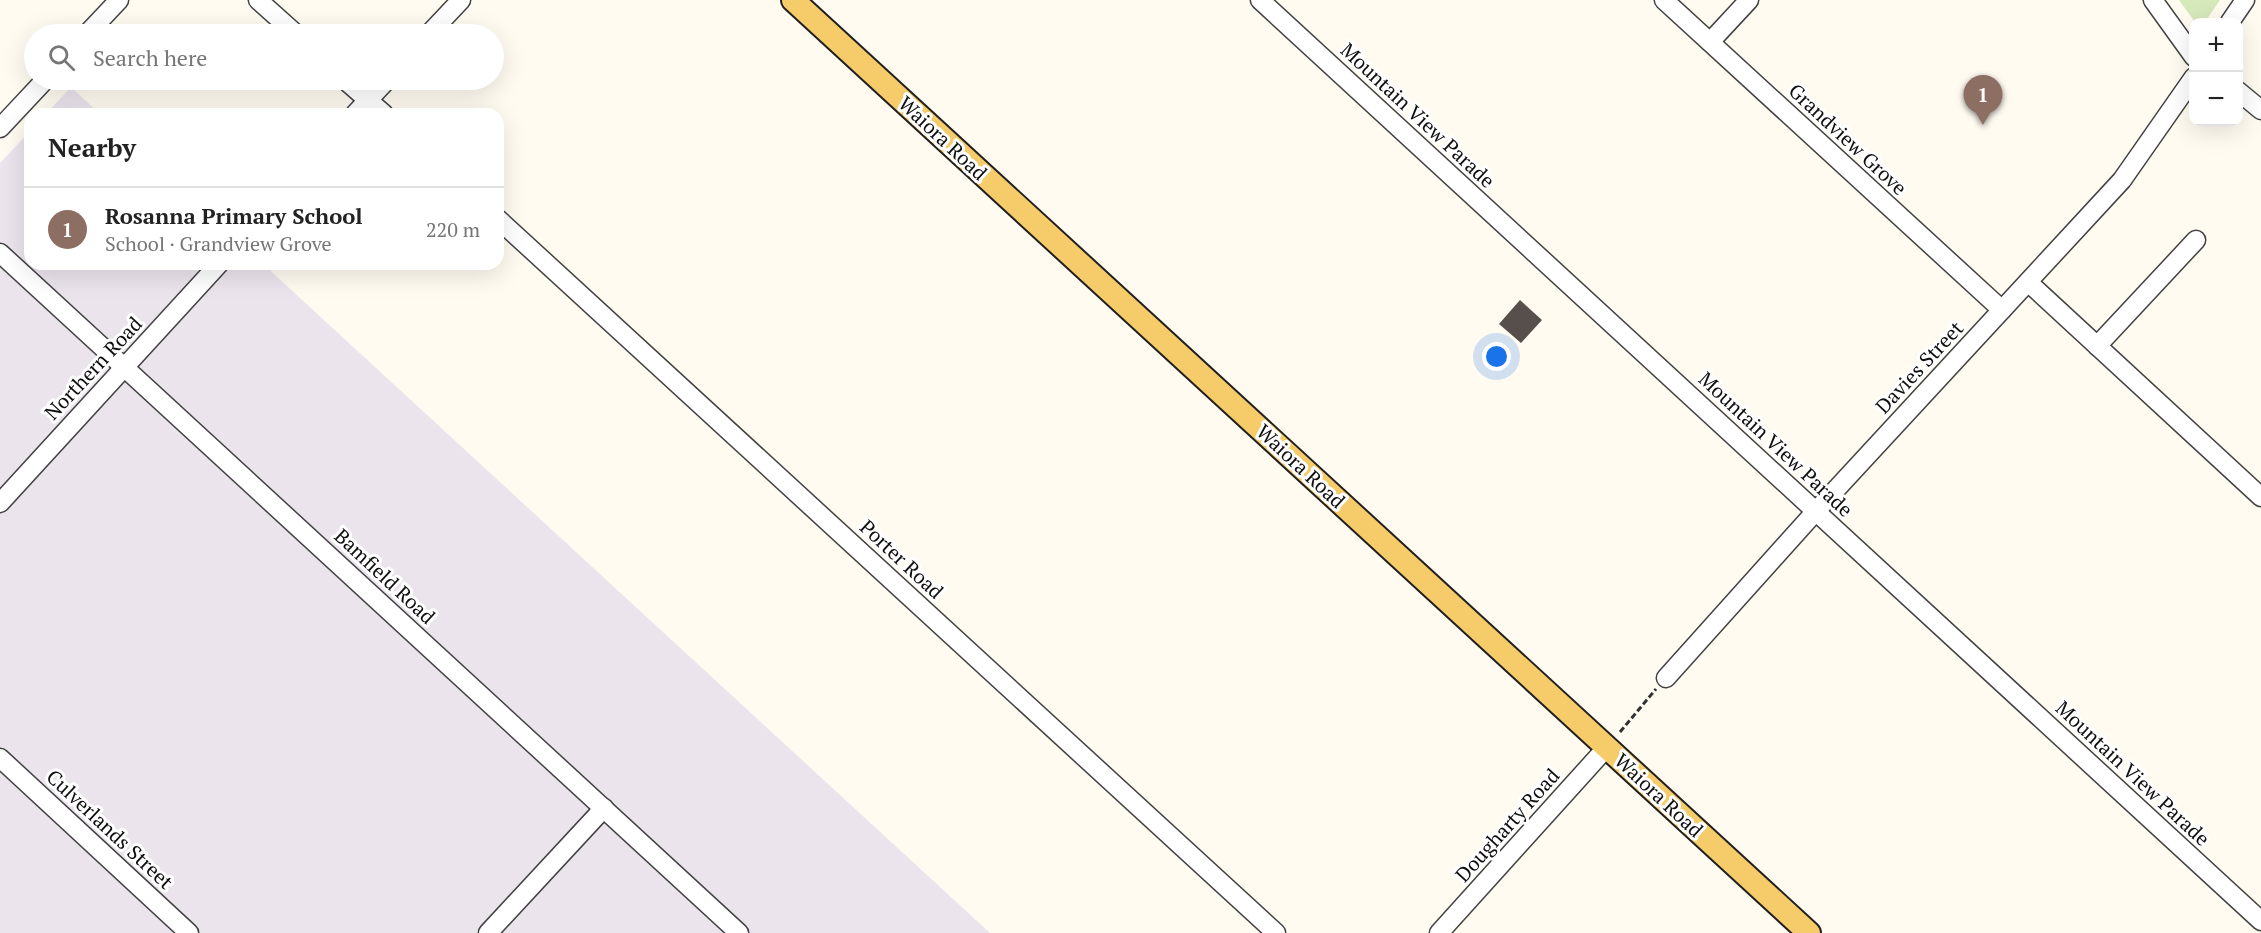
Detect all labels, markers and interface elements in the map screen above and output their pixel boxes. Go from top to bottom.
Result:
map controls [2189,18,2243,126]
button: + [2189,18,2243,72]
search box [24,24,504,90]
street label: Mountain View Parade [1335,36,1501,194]
icon: search [45,41,78,74]
text: Search here [93,43,207,72]
button: − [2189,72,2243,126]
pin: 1 [1964,76,2002,125]
street label: Grandview Grove [1783,77,1913,201]
street label: Waiora Road [893,90,993,186]
text: Nearby [48,130,136,164]
text: Rosanna Primary School [105,201,363,230]
text: 1 [62,216,73,243]
text: 220 m [426,216,480,243]
text: School · Grandview Grove [105,230,332,257]
street label: Northern Road [38,311,148,425]
street label: Davies Street [1869,314,1969,419]
your location [1482,342,1511,371]
street label: Mountain View Parade [1693,365,1859,523]
street label: Waiora Road [1251,418,1351,514]
street label: Porter Road [855,513,949,605]
street label: Bamfield Road [329,522,441,630]
street label: Mountain View Parade [2050,694,2216,852]
street label: Waiora Road [1609,747,1709,843]
street label: Culverlands Street [41,763,180,895]
street label: Dougharty Road [1449,763,1565,887]

